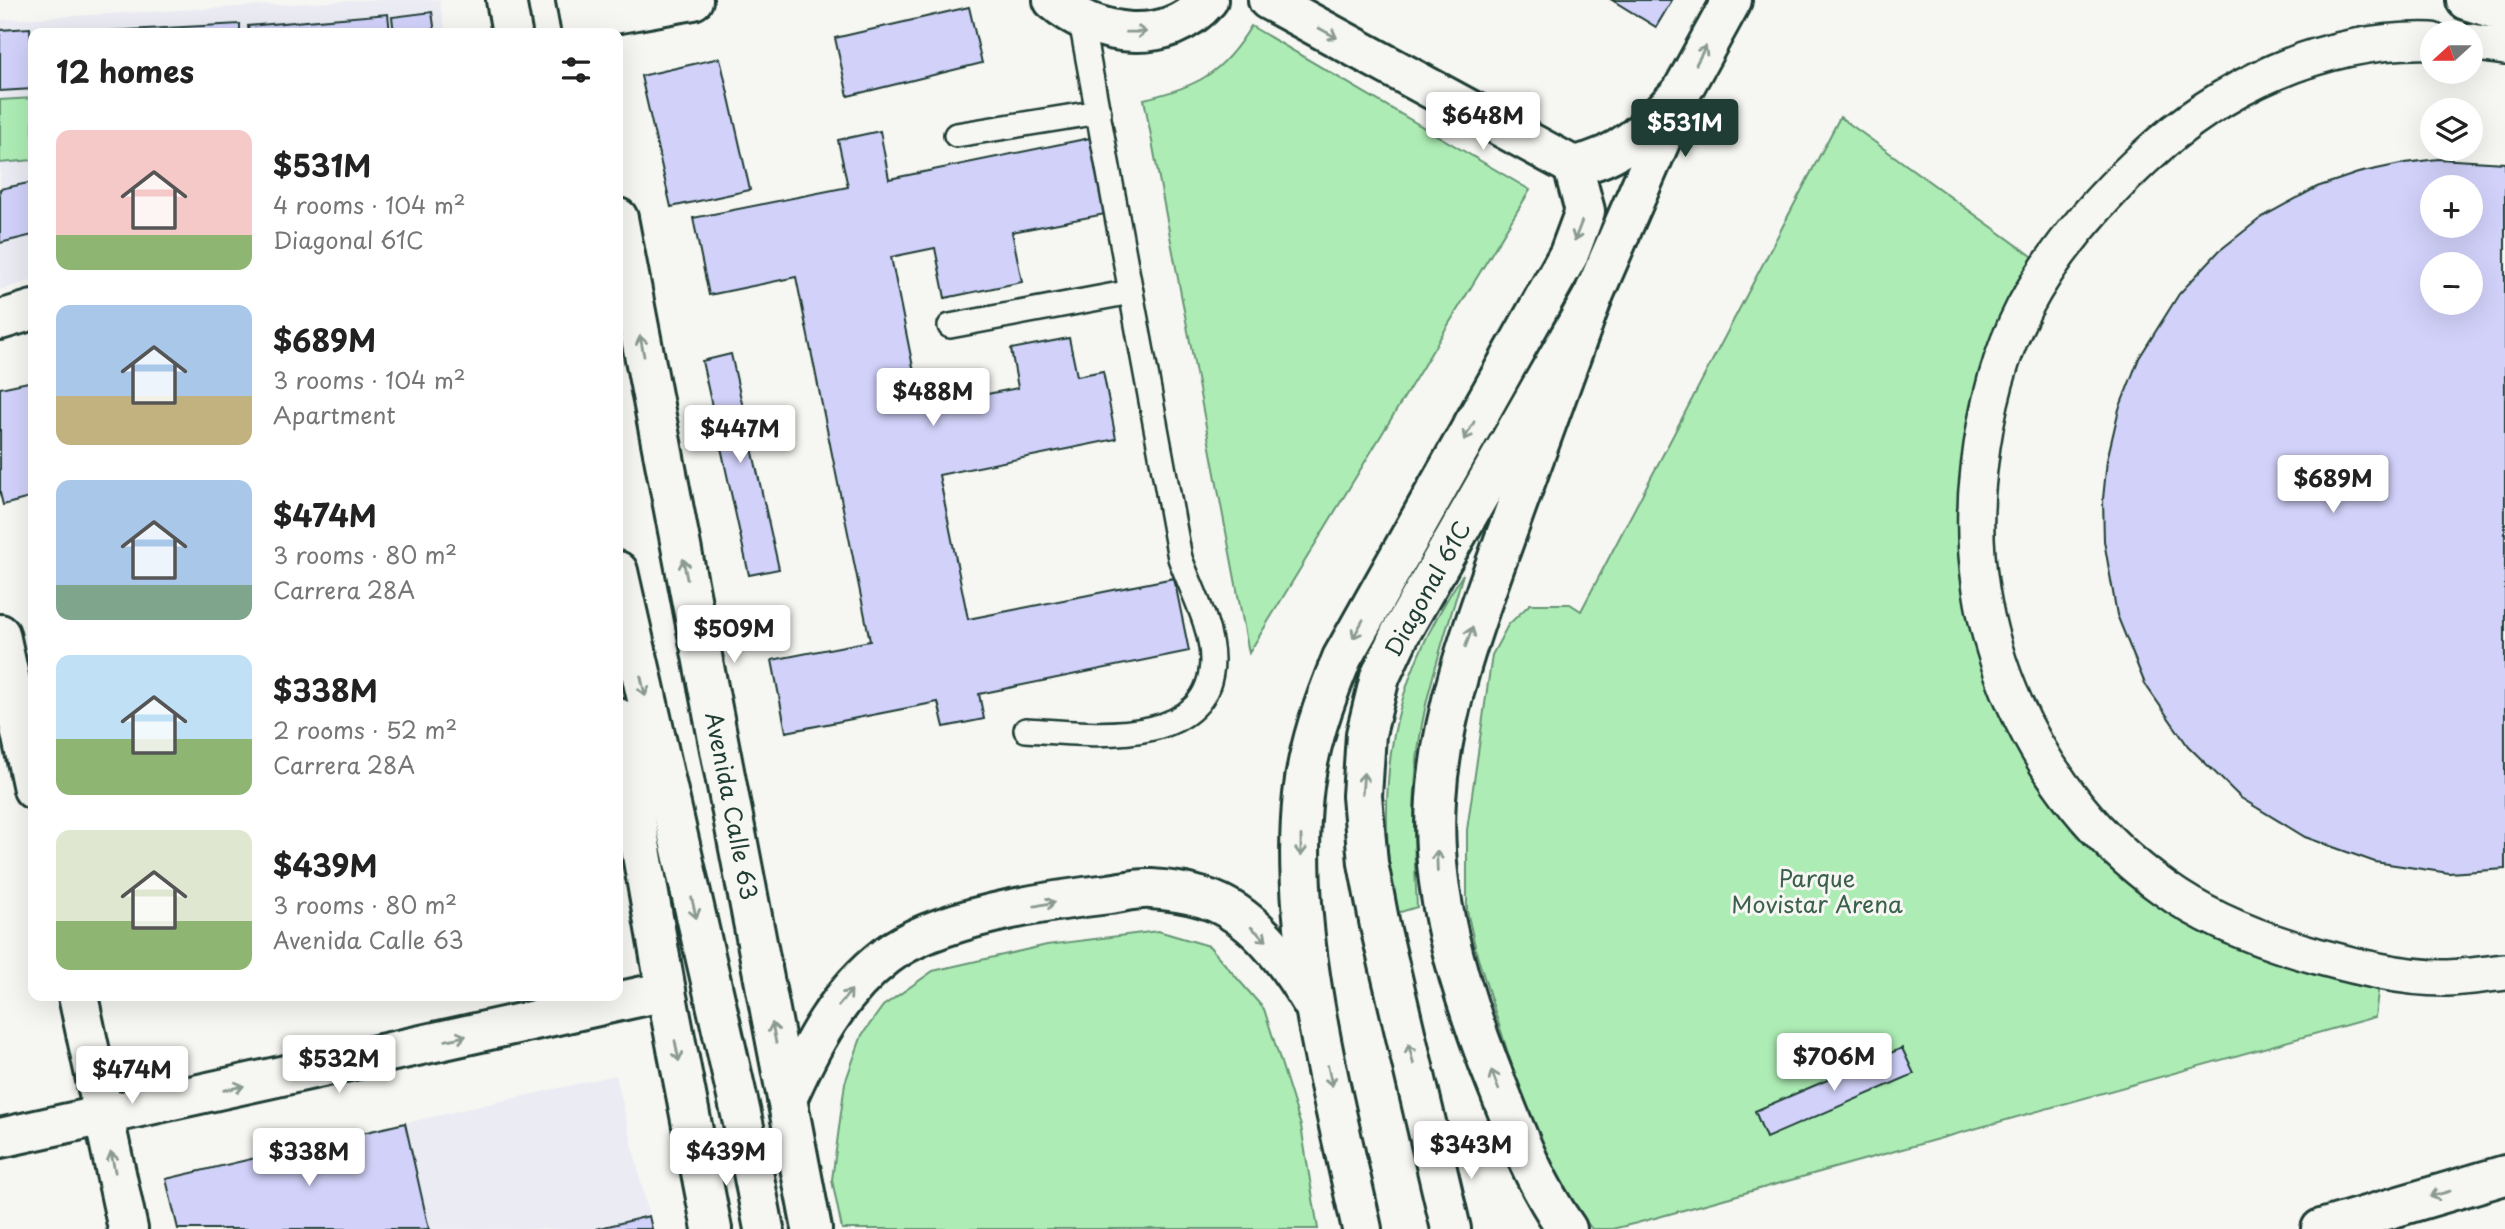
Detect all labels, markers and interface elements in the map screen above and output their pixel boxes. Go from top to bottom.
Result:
north arrow [2420,21,2483,84]
map controls [2420,21,2483,315]
one-way arrow [1124,25,1147,39]
one-way arrow [1317,27,1338,40]
one-way arrow [1695,45,1708,66]
text: 12 homes [56,48,194,93]
icon: filters [557,51,595,89]
pin: $648M [1434,92,1532,152]
text: $648M [1442,97,1524,132]
button: layers [2420,98,2483,161]
pin: $531M [1636,100,1734,159]
text: $531M [1647,104,1723,139]
text: $531M [273,142,371,187]
icon: home [112,158,196,242]
button: + [2420,175,2483,238]
text: 4 rooms · 104 m² [273,187,466,222]
one-way arrow [1571,220,1583,242]
text: Diagonal 61C [273,222,424,257]
button: − [2420,252,2483,315]
text: $689M [273,317,376,362]
icon: home [112,333,196,417]
one-way arrow [635,335,648,358]
text: 3 rooms · 104 m² [273,362,466,397]
pin: $488M [884,368,982,428]
text: $488M [893,373,973,408]
text: Apartment [273,397,396,432]
pin: $447M [691,406,789,465]
text: $447M [700,410,780,445]
one-way arrow [1462,420,1476,440]
pin: $689M [2284,456,2382,515]
text: $689M [2293,460,2373,495]
text: $474M [273,492,377,537]
icon: home [112,508,196,592]
street label: Diagonal 61C [1375,514,1479,663]
text: 3 rooms · 80 m² [273,537,457,572]
one-way arrow [678,558,691,581]
text: Carrera 28A [273,572,415,607]
pin: $509M [685,606,783,665]
text: $509M [693,610,775,645]
one-way arrow [1351,618,1364,639]
one-way arrow [1463,626,1476,648]
text: $338M [273,667,378,712]
one-way arrow [636,674,650,697]
icon: home [112,683,196,767]
street label: Avenida Calle 63 [697,709,768,903]
text: 2 rooms · 52 m² [273,712,457,747]
text: Carrera 28A [273,747,415,782]
one-way arrow [1357,772,1370,795]
one-way arrow [1294,834,1308,857]
text: $439M [273,842,377,887]
one-way arrow [1431,849,1444,872]
icon: home [112,858,196,942]
park label: Parque Movistar Arena [1731,860,1903,921]
text: 3 rooms · 80 m² [273,887,457,922]
one-way arrow [687,896,701,919]
one-way arrow [1033,897,1056,911]
text: Avenida Calle 63 [273,922,464,957]
one-way arrow [1250,926,1268,942]
one-way arrow [837,989,852,1007]
one-way arrow [767,1022,780,1045]
one-way arrow [445,1031,467,1044]
pin: $706M [1785,1034,1883,1093]
pin: $532M [290,1036,388,1095]
text: $706M [1793,1038,1875,1073]
one-way arrow [671,1039,685,1062]
text: $532M [299,1040,379,1075]
one-way arrow [1404,1043,1418,1066]
pin: $474M [83,1046,181,1106]
text: $474M [92,1051,172,1086]
one-way arrow [1323,1064,1337,1087]
one-way arrow [1488,1069,1501,1091]
one-way arrow [222,1080,245,1094]
pin: $343M [1422,1122,1520,1181]
text: $343M [1430,1126,1512,1161]
pin: $338M [260,1128,358,1188]
pin: $439M [677,1128,775,1188]
text: $338M [269,1133,349,1168]
text: $439M [686,1133,766,1168]
one-way arrow [106,1151,120,1174]
one-way arrow [2429,1189,2451,1202]

